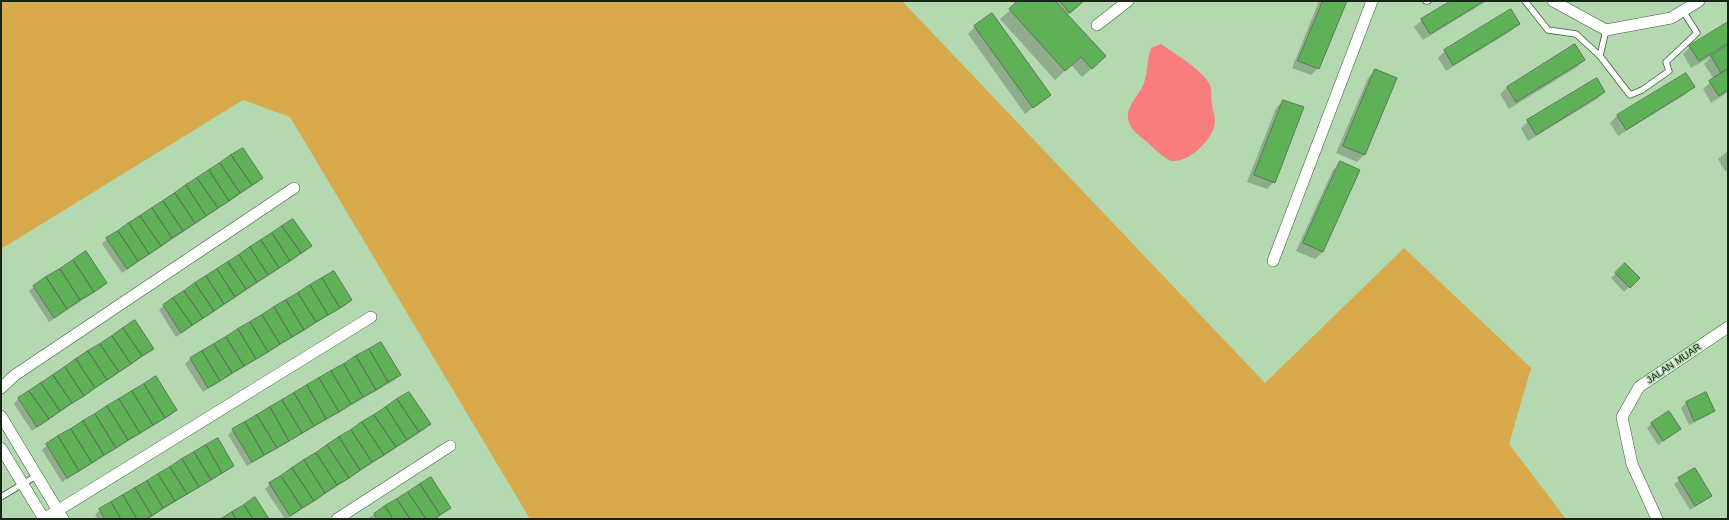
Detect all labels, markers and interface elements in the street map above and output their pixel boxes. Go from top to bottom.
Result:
street label: JALAN MUAR [1644,341,1704,387]

